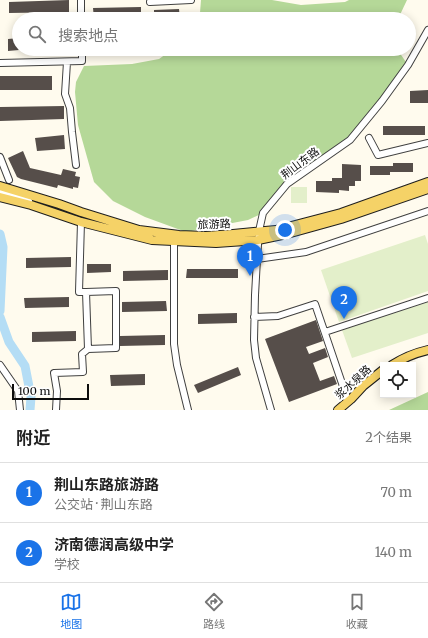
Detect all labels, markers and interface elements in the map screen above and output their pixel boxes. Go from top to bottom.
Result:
search box [12,12,416,56]
icon: search [26,23,48,45]
text: 搜索地点 [58,26,118,45]
street label: 荆山东路 [278,144,322,182]
street label: 旅游路 [197,216,231,232]
your location [275,220,295,240]
pin: 1 [237,243,263,276]
pin: 2 [331,286,357,319]
street label: 浆水泉路 [332,362,374,402]
map controls [380,362,416,398]
button: locate [380,362,416,398]
scale bar [12,382,89,401]
text: 100 m [18,384,50,398]
text: 附近 [16,427,50,449]
text: 2个结果 [365,429,412,446]
text: 荆山东路旅游路 [54,475,159,494]
text: 1 [26,484,32,501]
text: 70 m [381,484,412,501]
text: 公交站 · 荆山东路 [54,496,153,513]
text: 济南德润高级中学 [54,535,174,554]
text: 2 [25,544,33,561]
text: 140 m [375,544,412,561]
text: 学校 [54,556,80,573]
tab: 地图 [60,591,82,631]
tab: 路线 [203,591,225,631]
tab: 收藏 [346,591,368,631]

